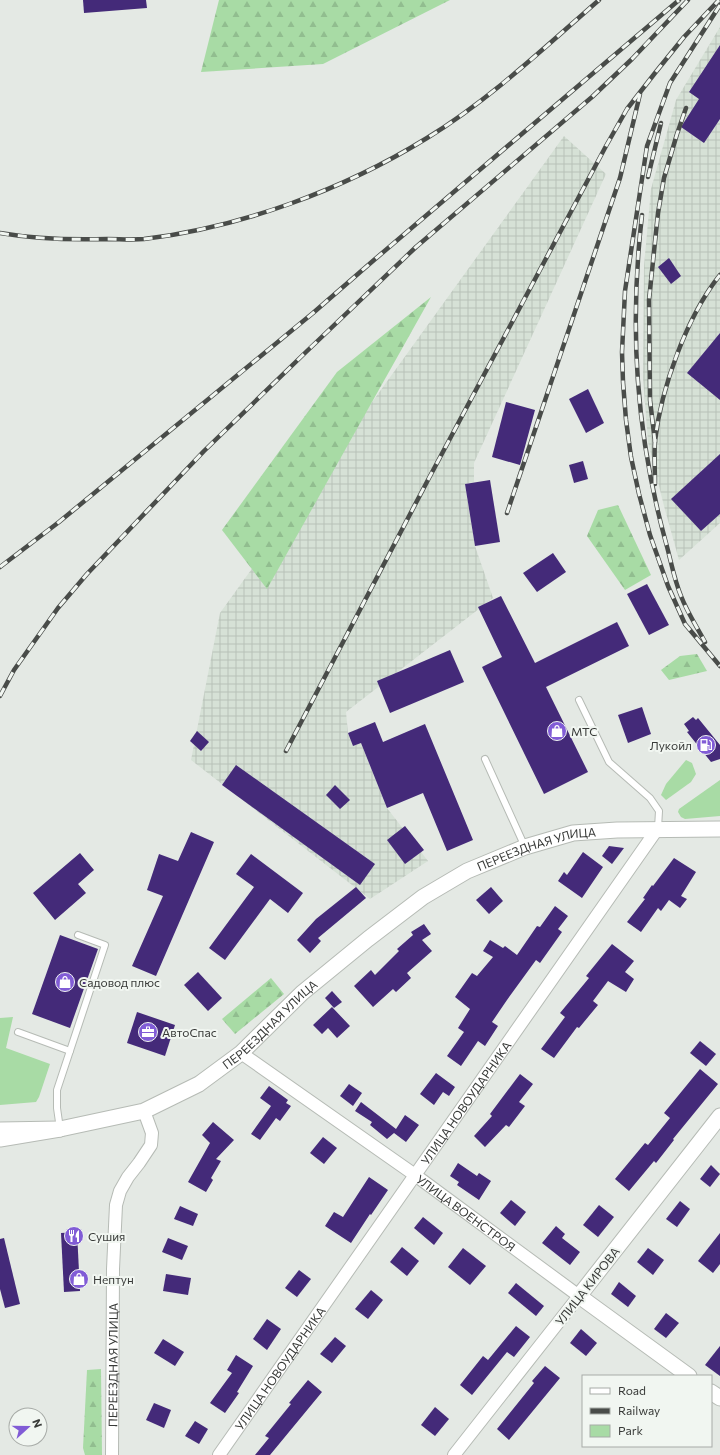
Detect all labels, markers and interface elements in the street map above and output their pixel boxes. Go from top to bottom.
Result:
shop icon: МТС [546,720,568,742]
place label: МТС [571,724,598,738]
fuel station icon: Лукойл [695,734,717,756]
place label: Лукойл [650,738,692,752]
street label: ПЕРЕЕЗДНАЯ УЛИЦА [475,824,596,873]
shop icon: Садовод плюс [54,971,76,993]
place label: Садовод плюс [79,975,160,989]
street label: ПЕРЕЕЗДНАЯ УЛИЦА [219,977,320,1071]
office icon: АвтоСпас [137,1021,159,1043]
place label: АвтоСпас [162,1025,217,1039]
street label: УЛИЦА НОВОУДАРНИКА [418,1038,514,1167]
street label: УЛИЦА ВОЕНСТРОЯ [414,1172,518,1254]
restaurant icon: Сушия [63,1225,85,1247]
place label: Сушия [88,1229,125,1243]
street label: УЛИЦА КИРОВА [552,1244,622,1328]
shop icon: Нептун [68,1268,90,1290]
place label: Нептун [93,1272,134,1286]
street label: ПЕРЕЕЗДНАЯ УЛИЦА [105,1303,120,1427]
street label: УЛИЦА НОВОУДАРНИКА [232,1304,328,1433]
legend [582,1375,712,1447]
text: Road [618,1383,646,1397]
text: Railway [618,1403,660,1417]
north arrow [8,1407,48,1447]
text: N [30,1417,45,1429]
text: Park [618,1423,644,1437]

